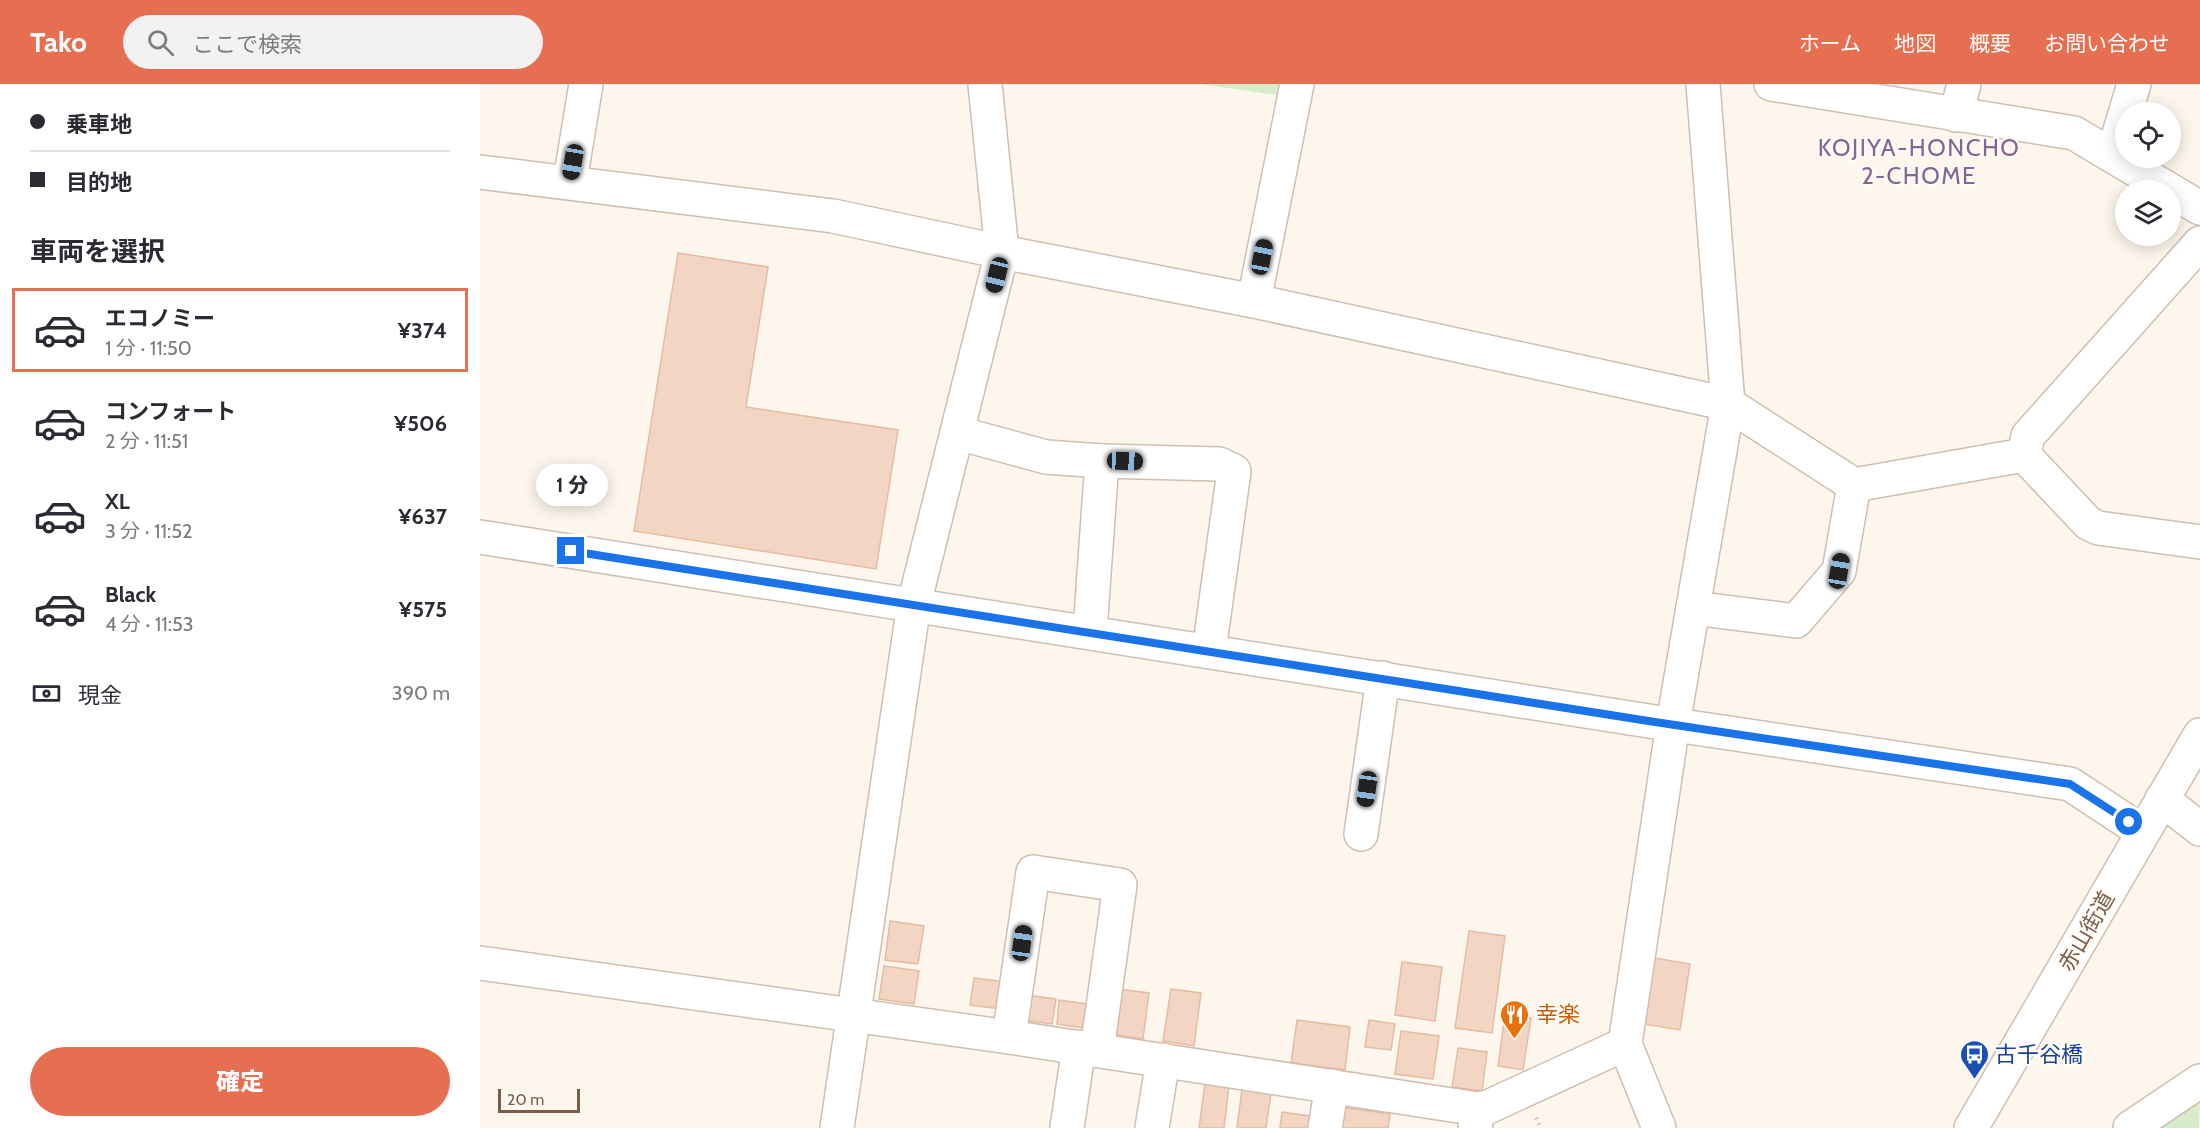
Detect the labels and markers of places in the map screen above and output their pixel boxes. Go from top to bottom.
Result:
restaurant icon: 幸楽 [1499,998,1531,1040]
place label: 幸楽 [1536,1001,1580,1028]
bus stop icon: 古千谷橋 [1958,1038,1990,1080]
place label: 古千谷橋 [1995,1041,2083,1068]

